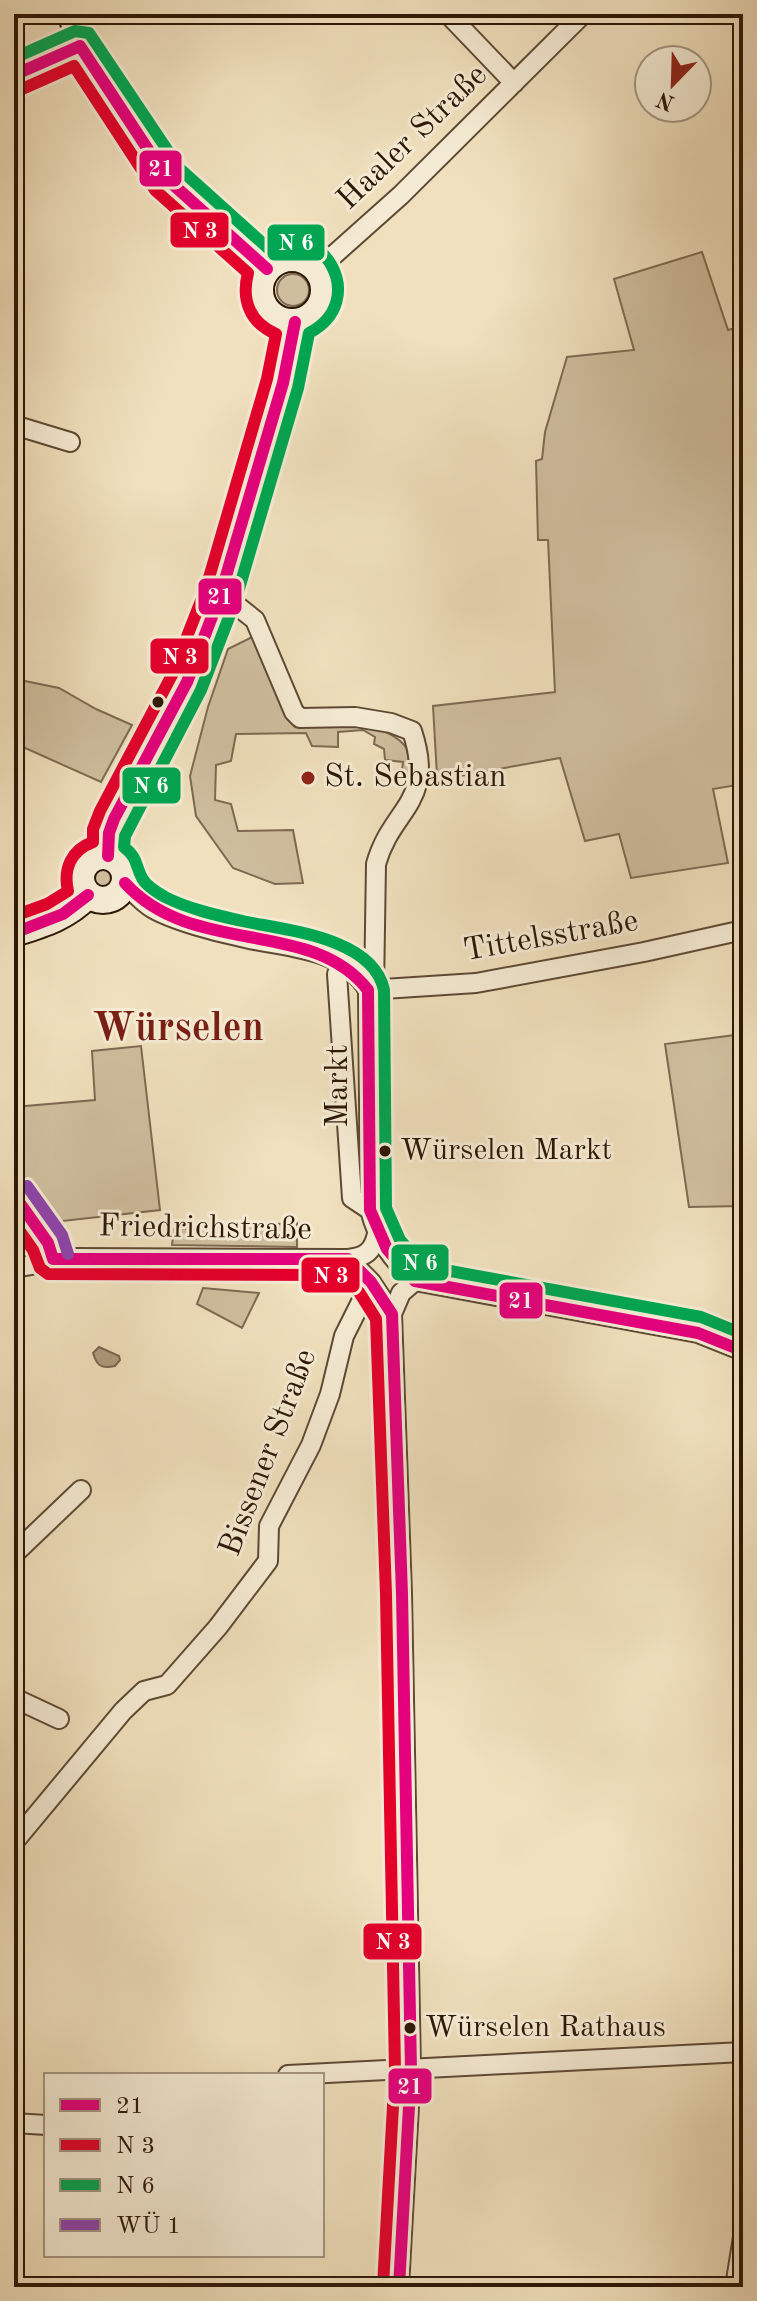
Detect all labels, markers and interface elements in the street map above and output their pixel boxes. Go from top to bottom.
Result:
north arrow [633,44,713,124]
street label: Haaler Straße [332,59,494,217]
text: N [654,87,678,114]
line badge: 21 [138,149,183,188]
text: 21 [148,159,174,181]
line badge: N 3 [169,211,230,249]
text: N 3 [182,221,218,243]
line badge: N 6 [266,223,326,262]
text: N 6 [278,233,314,255]
line badge: 21 [197,577,243,616]
text: 21 [207,587,233,609]
line badge: N 3 [149,637,210,675]
text: N 3 [162,647,198,669]
unlabelled marker [150,694,166,710]
place label: St. Sebastian [324,762,507,794]
line badge: N 6 [121,766,182,805]
marker: St. Sebastian [299,769,317,787]
text: N 6 [133,776,169,798]
street label: Tittelsstraße [461,906,641,968]
district label: Würselen [92,1010,264,1050]
street label: Markt [323,1044,355,1128]
place label: Würselen Markt [400,1136,612,1166]
marker: Würselen Markt [377,1143,393,1159]
street label: Friedrichstraße [98,1211,312,1247]
line badge: N 6 [390,1243,450,1282]
text: N 6 [402,1253,438,1275]
line badge: N 3 [300,1256,361,1294]
text: N 3 [313,1266,349,1288]
line badge: 21 [498,1281,544,1320]
text: 21 [508,1291,534,1313]
street label: Bissener Straße [215,1345,323,1561]
line badge: N 3 [362,1922,423,1961]
text: N 3 [375,1932,411,1954]
place label: Würselen Rathaus [425,2013,666,2043]
marker: Würselen Rathaus [402,2020,418,2036]
line badge: 21 [387,2067,433,2105]
legend [44,2073,324,2257]
text: 21 [397,2077,423,2099]
text: 21 [116,2095,144,2119]
text: N 3 [116,2135,155,2159]
text: N 6 [116,2175,155,2199]
text: WÜ 1 [116,2211,181,2239]

